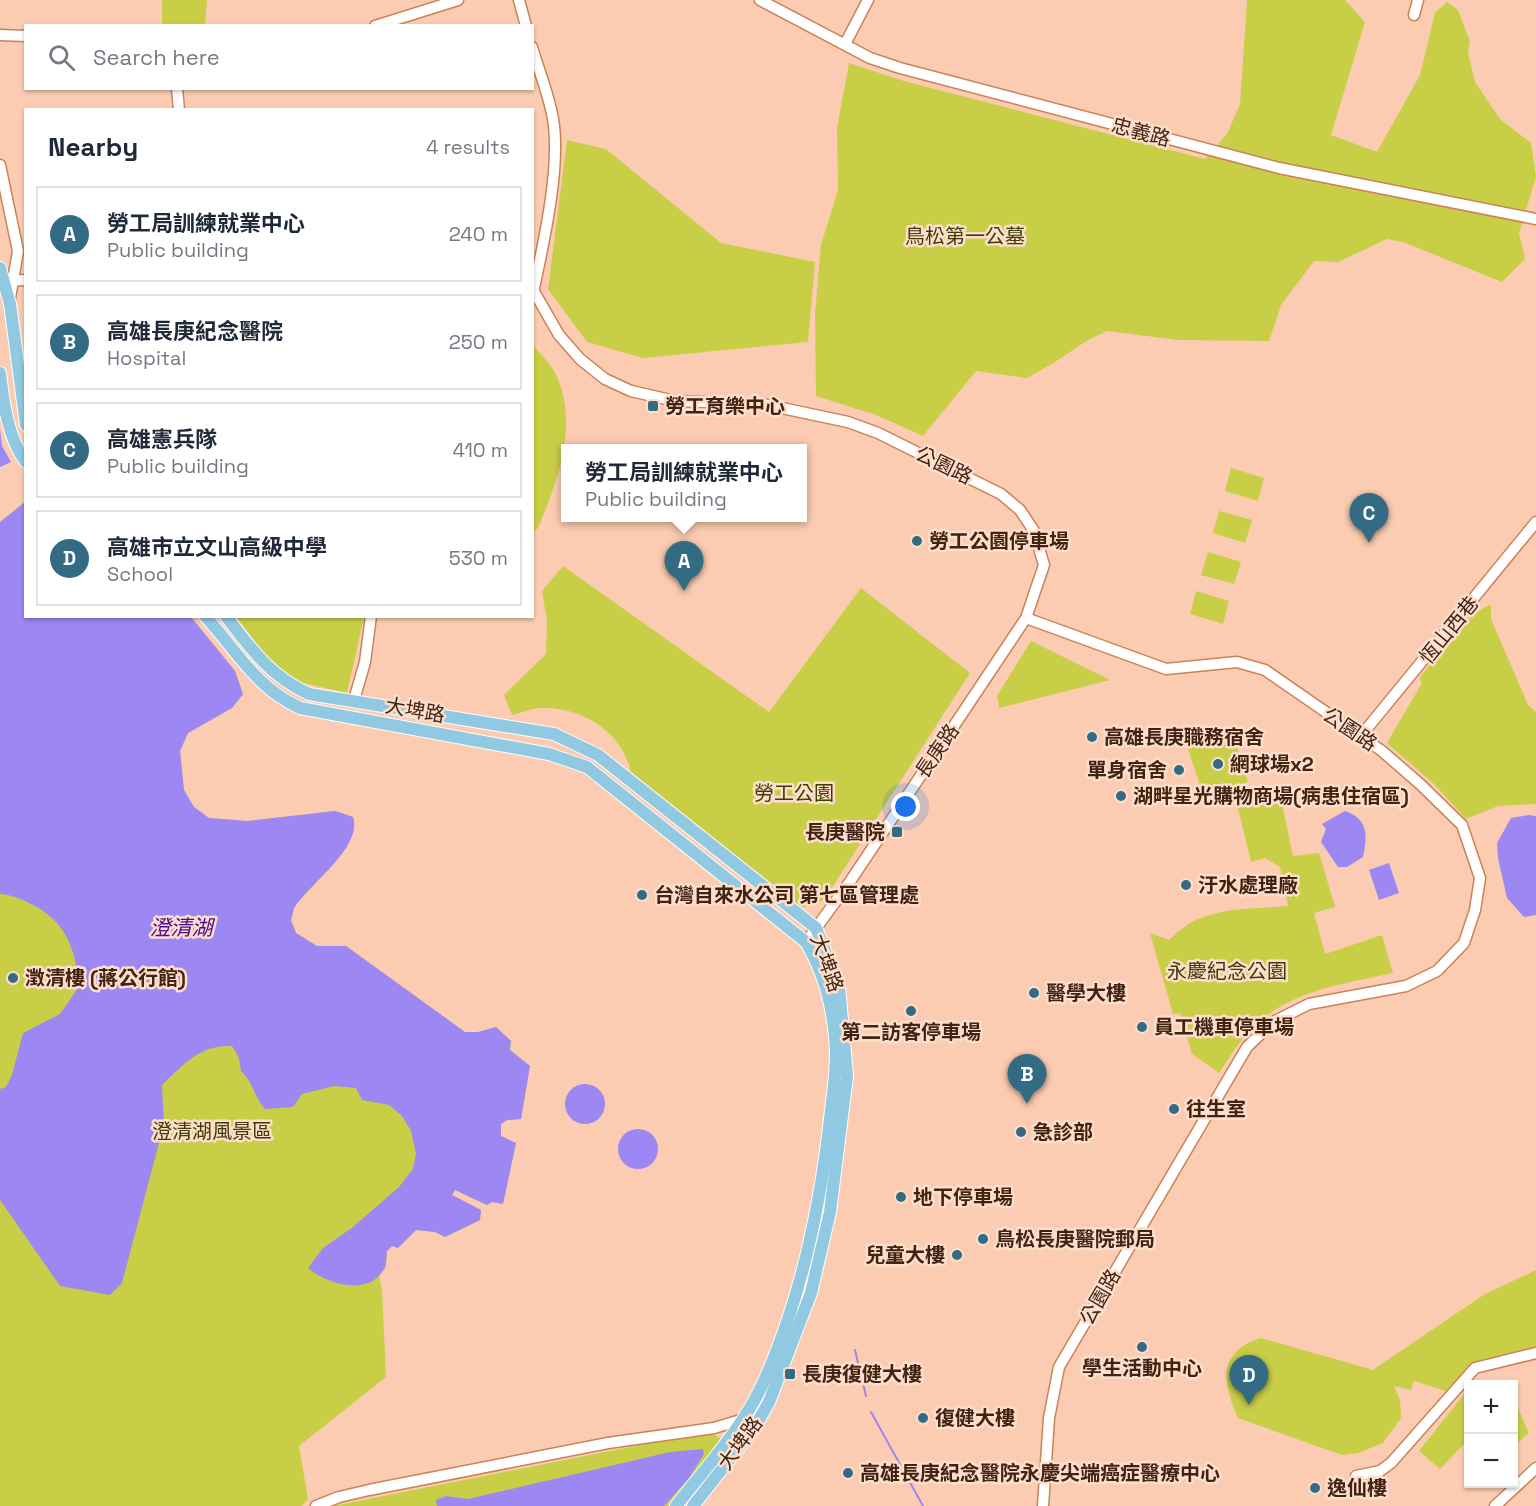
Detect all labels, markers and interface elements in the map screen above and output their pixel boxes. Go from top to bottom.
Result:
search box [24,24,534,90]
icon: search [45,41,78,74]
text: Search here [93,43,220,71]
street label: 忠義路 [1109,112,1173,152]
text: Nearby [48,130,138,164]
text: 4 results [426,134,510,160]
text: 勞工局訓練就業中心 [107,209,305,237]
text: A [63,221,76,247]
text: 240 m [449,221,508,247]
park label: 鳥松第一公墓 [905,223,1025,249]
text: Public building [107,237,249,263]
text: 高雄長庚紀念醫院 [107,317,283,345]
text: B [63,329,76,355]
text: 250 m [449,329,508,355]
text: Hospital [107,345,186,371]
place label: 勞工育樂中心 [665,393,785,419]
marker: 勞工育樂中心 [646,399,660,413]
text: 高雄憲兵隊 [107,425,217,453]
text: C [63,437,76,463]
text: 410 m [452,437,508,463]
street label: 公園路 [911,440,977,490]
popup [561,444,807,522]
text: Public building [107,453,249,479]
text: 勞工局訓練就業中心 [585,458,783,486]
text: Public building [585,486,727,512]
pin: C [1350,494,1388,543]
place label: 勞工公園停車場 [929,528,1069,554]
text: 高雄市立文山高級中學 [107,533,327,561]
marker: 勞工公園停車場 [910,534,924,548]
pin: A [664,542,704,591]
text: D [63,545,76,571]
text: 530 m [449,545,508,571]
text: School [107,561,173,587]
street label: 恆山西巷 [1414,591,1484,669]
street label: 大埤路 [383,692,447,728]
street label: 公園路 [1318,701,1382,757]
street label: 長庚路 [909,719,965,783]
place label: 高雄長庚職務宿舍 [1104,724,1264,750]
marker: 高雄長庚職務宿舍 [1085,730,1099,744]
place label: 網球場x2 [1230,751,1314,777]
place label: 單身宿舍 [1087,757,1167,783]
marker: 網球場x2 [1211,757,1225,771]
marker: 單身宿舍 [1172,763,1186,777]
park label: 勞工公園 [754,780,834,806]
place label: 湖畔星光購物商場(病患住宿區) [1133,783,1409,809]
marker: 湖畔星光購物商場(病患住宿區) [1114,789,1128,803]
your location [891,792,920,821]
place label: 長庚醫院 [805,819,885,845]
marker: 長庚醫院 [890,825,904,839]
place label: 汙水處理廠 [1198,872,1298,898]
marker: 汙水處理廠 [1179,878,1193,892]
place label: 台灣自來水公司 第七區管理處 [654,882,919,908]
marker: 台灣自來水公司 第七區管理處 [635,888,649,902]
water label: 澄清湖 [150,914,215,941]
street label: 大埤路 [805,930,849,996]
park label: 永慶紀念公園 [1167,958,1287,984]
place label: 澂清樓 (蔣公行館) [25,965,186,991]
marker: 澂清樓 (蔣公行館) [6,971,20,985]
place label: 醫學大樓 [1046,980,1126,1006]
marker: 醫學大樓 [1027,986,1041,1000]
marker: 第二訪客停車場 [904,1004,918,1018]
place label: 員工機車停車場 [1154,1014,1294,1040]
place label: 第二訪客停車場 [841,1019,981,1045]
marker: 員工機車停車場 [1135,1020,1149,1034]
pin: B [1008,1054,1046,1104]
place label: 往生室 [1186,1096,1246,1122]
marker: 往生室 [1167,1102,1181,1116]
park label: 澄清湖風景區 [152,1118,272,1144]
place label: 急診部 [1033,1119,1093,1145]
marker: 急診部 [1014,1125,1028,1139]
place label: 地下停車場 [913,1184,1013,1210]
marker: 地下停車場 [894,1190,908,1204]
place label: 鳥松長庚醫院郵局 [995,1226,1155,1252]
marker: 鳥松長庚醫院郵局 [976,1232,990,1246]
place label: 兒童大樓 [865,1242,945,1268]
marker: 兒童大樓 [950,1248,964,1262]
street label: 公園路 [1074,1265,1126,1329]
marker: 學生活動中心 [1135,1340,1149,1354]
place label: 學生活動中心 [1082,1355,1202,1381]
pin: D [1230,1356,1268,1405]
place label: 長庚復健大樓 [802,1361,922,1387]
marker: 長庚復健大樓 [783,1367,797,1381]
map controls [1464,1380,1518,1488]
button: + [1464,1380,1518,1434]
place label: 復健大樓 [935,1405,1015,1431]
street label: 大埤路 [712,1411,768,1475]
marker: 復健大樓 [916,1411,930,1425]
button: − [1464,1434,1518,1488]
place label: 高雄長庚紀念醫院永慶尖端癌症醫療中心 [860,1460,1220,1486]
marker: 高雄長庚紀念醫院永慶尖端癌症醫療中心 [841,1466,855,1480]
place label: 逸仙樓 [1327,1475,1387,1501]
marker: 逸仙樓 [1308,1481,1322,1495]

